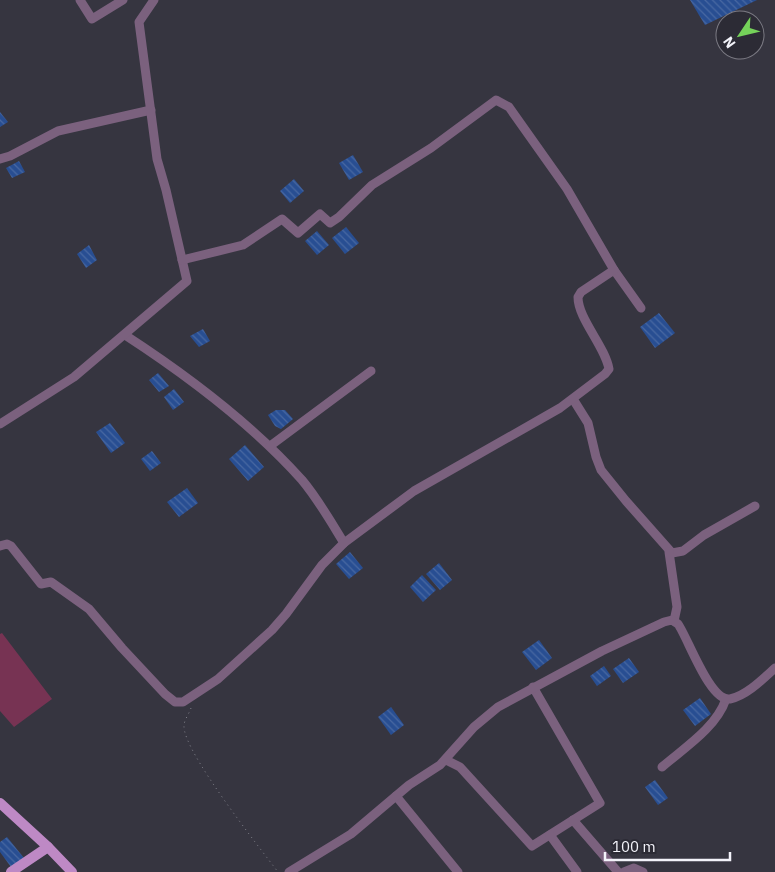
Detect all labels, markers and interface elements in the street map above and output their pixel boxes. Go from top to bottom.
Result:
north arrow [715,10,765,60]
text: N [719,33,740,52]
scale bar [605,830,730,862]
text: 100 m [612,837,656,856]

